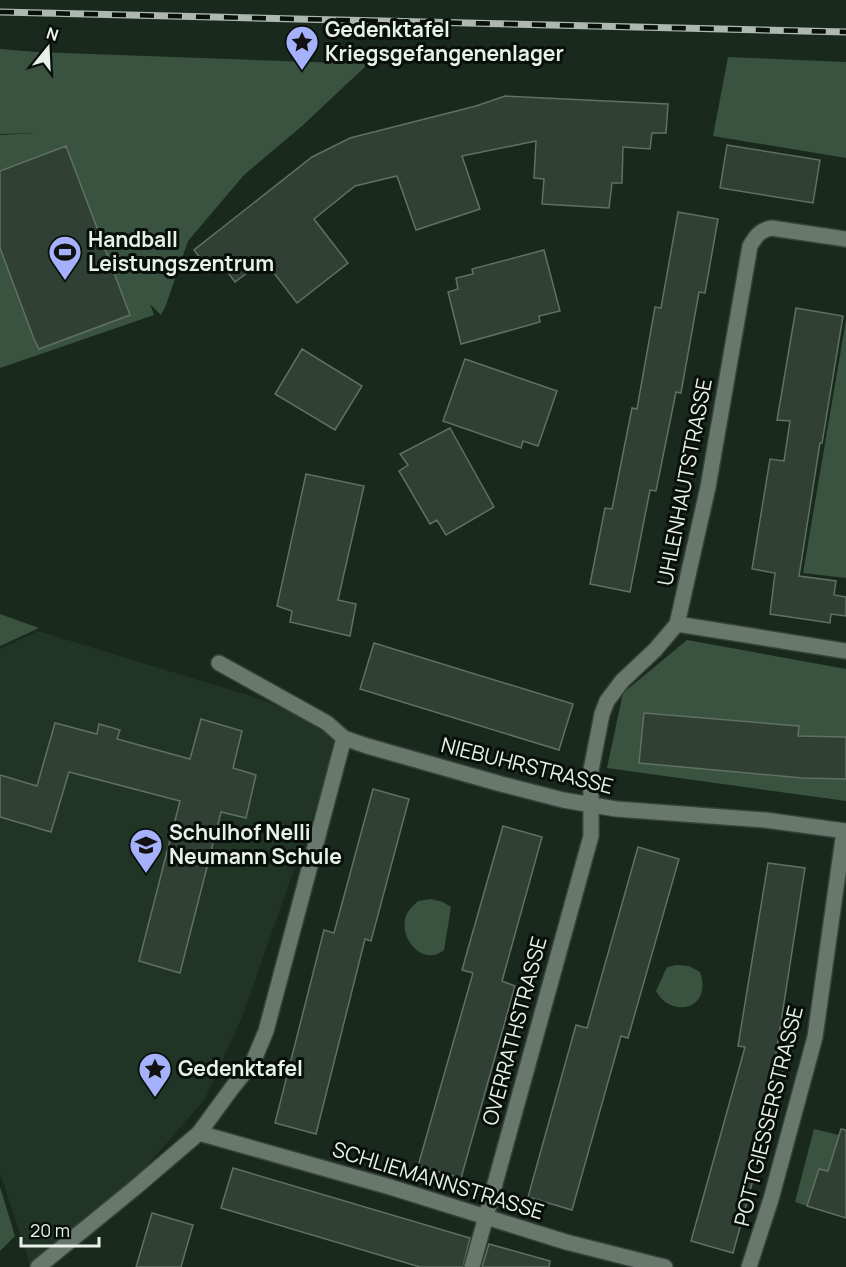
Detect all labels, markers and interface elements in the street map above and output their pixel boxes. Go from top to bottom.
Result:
place label: Gedenktafel Kriegsgefangenenlager [325,15,564,67]
north arrow [18,18,78,78]
text: N [44,21,62,46]
place icon: Gedenktafel Kriegsgefangenenlager [284,24,320,71]
place label: Handball Leistungszentrum [88,225,274,277]
sports icon: Handball Leistungszentrum [47,234,83,281]
street label: UHLENHAUTSTRASSE [650,376,718,588]
street label: NIEBUHRSTRASSE [438,730,616,800]
place label: Schulhof Nelli Neumann Schule [169,818,342,870]
school or university icon: Schulhof Nelli Neumann Schule [128,827,164,874]
street label: OVERRATHSTRASSE [475,933,553,1128]
street label: POTTGIESSERSTRASSE [727,1003,809,1229]
place icon: Gedenktafel [137,1051,173,1098]
place label: Gedenktafel [178,1054,303,1082]
street label: SCHLIEMANNSTRASSE [329,1135,547,1226]
scale bar [21,1210,99,1248]
text: 20 m [30,1218,70,1242]

